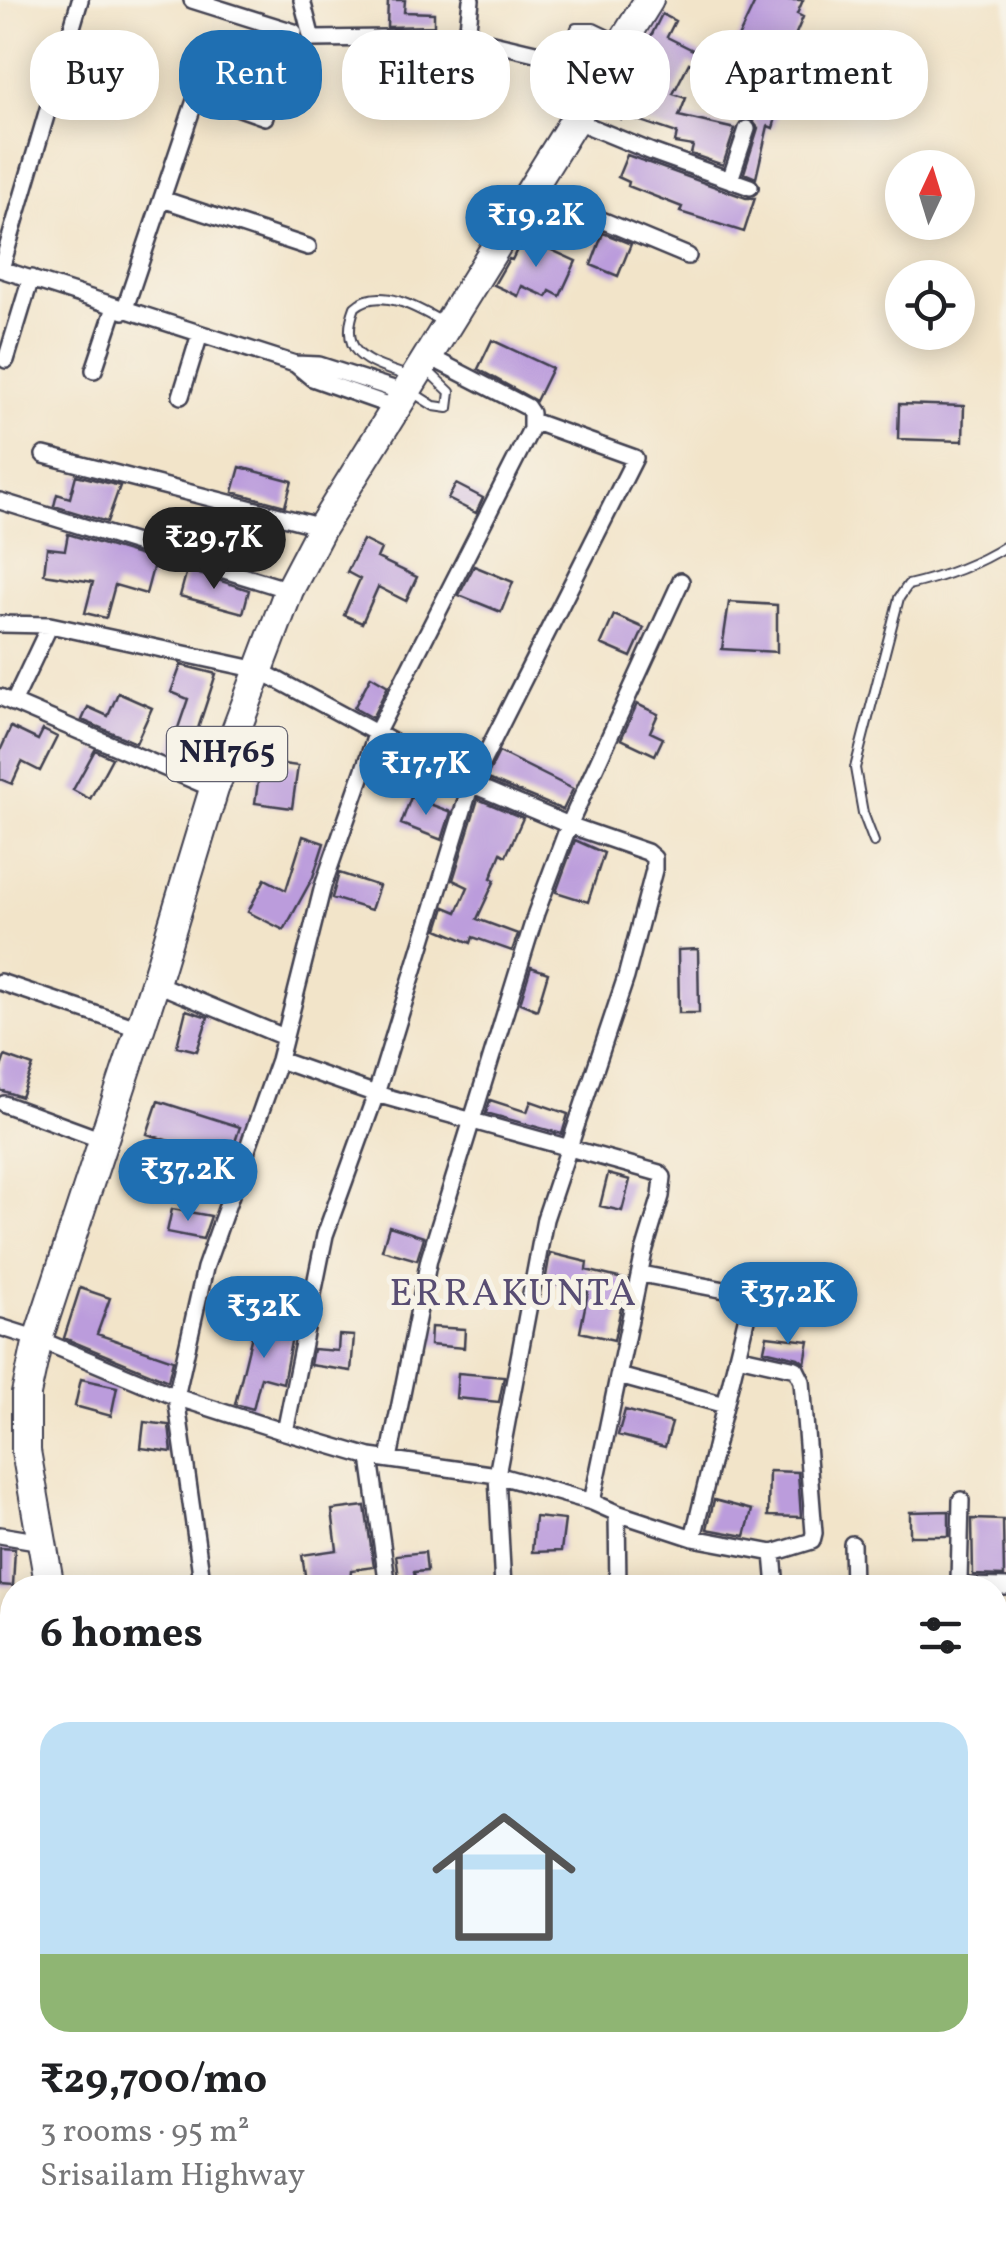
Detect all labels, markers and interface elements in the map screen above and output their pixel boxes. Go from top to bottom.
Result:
chip: Buy [30,30,159,120]
chip: Rent [179,30,322,120]
chip: Filters [342,30,510,120]
chip: New [530,30,670,120]
chip: Apartment [690,30,928,120]
north arrow [885,150,975,240]
map controls [885,150,975,350]
pin: ₹19.2K [455,185,617,270]
text: ₹19.2K [487,195,585,239]
button: locate [885,260,975,350]
pin: ₹29.7K [133,507,295,592]
text: ₹29.7K [165,517,263,561]
road number: NH765 [167,727,287,781]
pin: ₹17.7K [345,733,507,818]
text: ₹17.7K [381,743,471,787]
pin: ₹37.2K [107,1139,269,1224]
text: ₹37.2K [140,1149,236,1193]
pin: ₹37.2K [707,1262,869,1347]
district label: ERRAKUNTA [390,1269,638,1322]
text: ₹37.2K [740,1272,836,1316]
pin: ₹32K [205,1276,323,1361]
text: ₹32K [227,1286,301,1330]
text: 6 homes [40,1606,203,1665]
icon: filters [913,1608,968,1663]
icon: home [414,1787,594,1967]
text: ₹29,700/mo [40,2052,267,2111]
text: 3 rooms · 95 m² [40,2111,250,2155]
text: Srisailam Highway [40,2155,305,2199]

